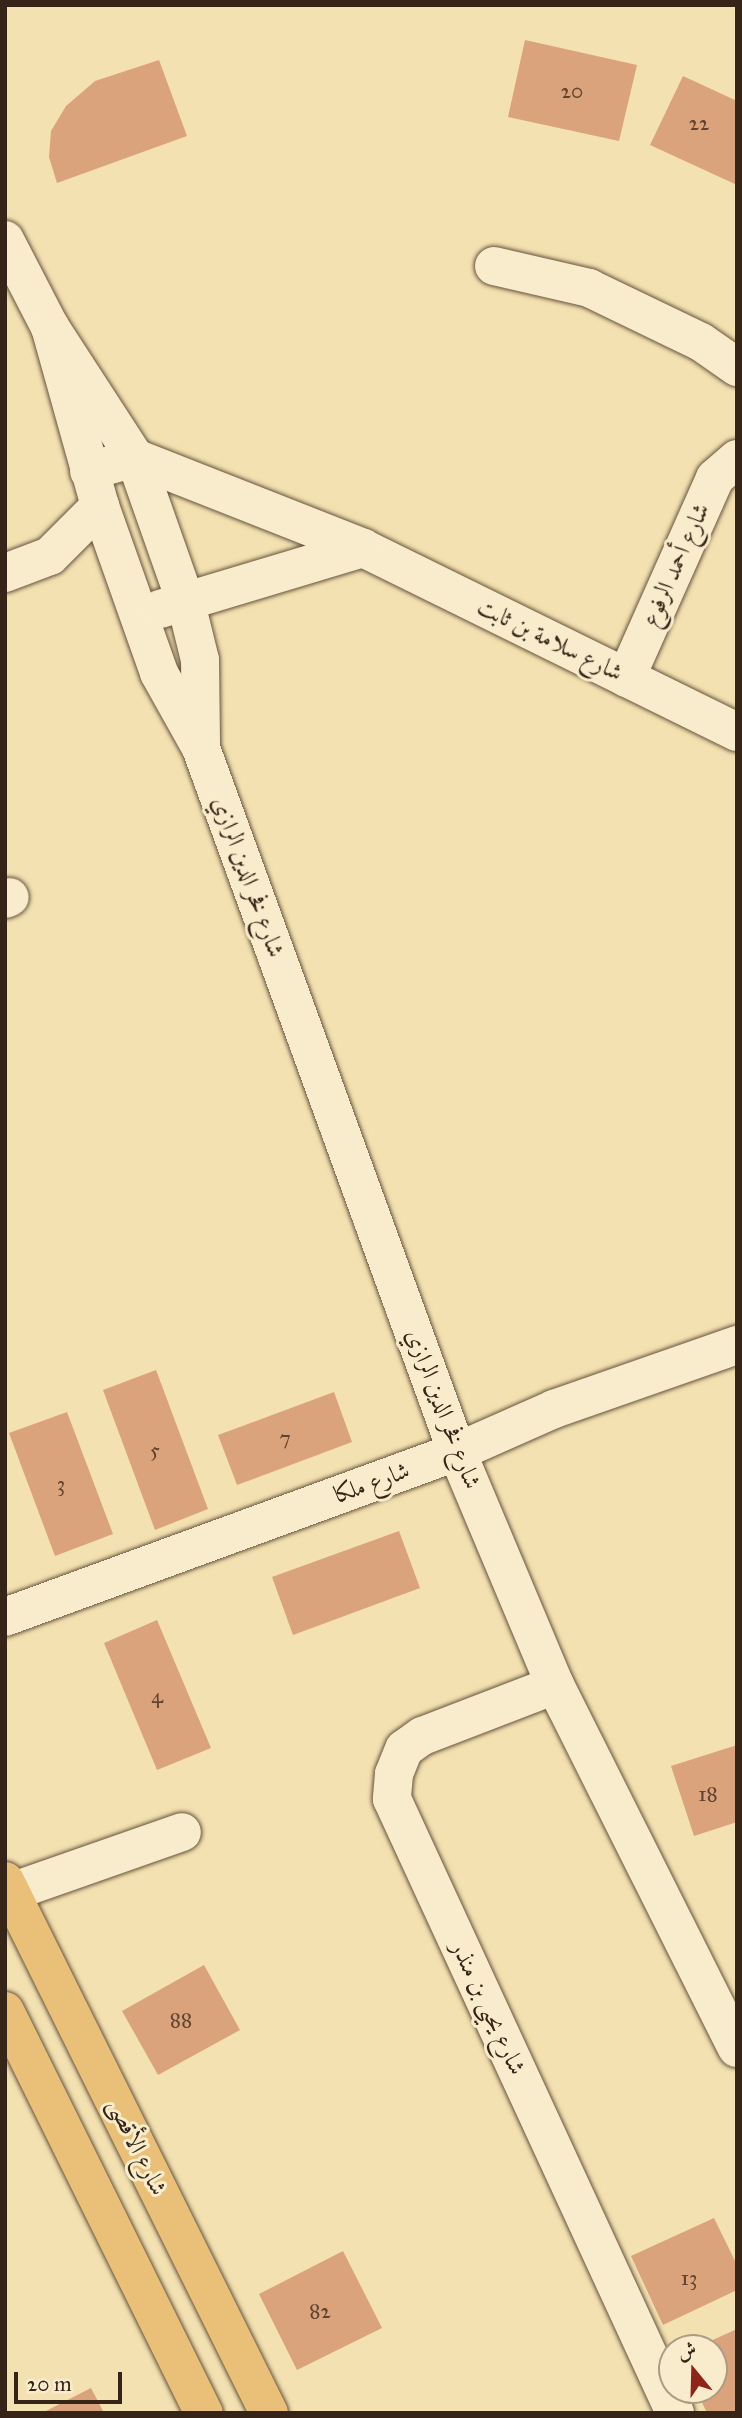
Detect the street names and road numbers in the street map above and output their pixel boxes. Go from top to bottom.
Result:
street label: شارع أحمد الرفوع [636,499,716,631]
street label: شارع سلامة بن ثابت [473,592,627,688]
street label: شارع فخر الدين الرازي [206,793,290,961]
street label: شارع فخر الدين الرازي [399,1325,487,1493]
street label: شارع ملكا [330,1456,414,1510]
street label: شارع يحيى بن منذر [445,1937,531,2079]
street label: شارع الأقصى [101,2094,173,2200]

